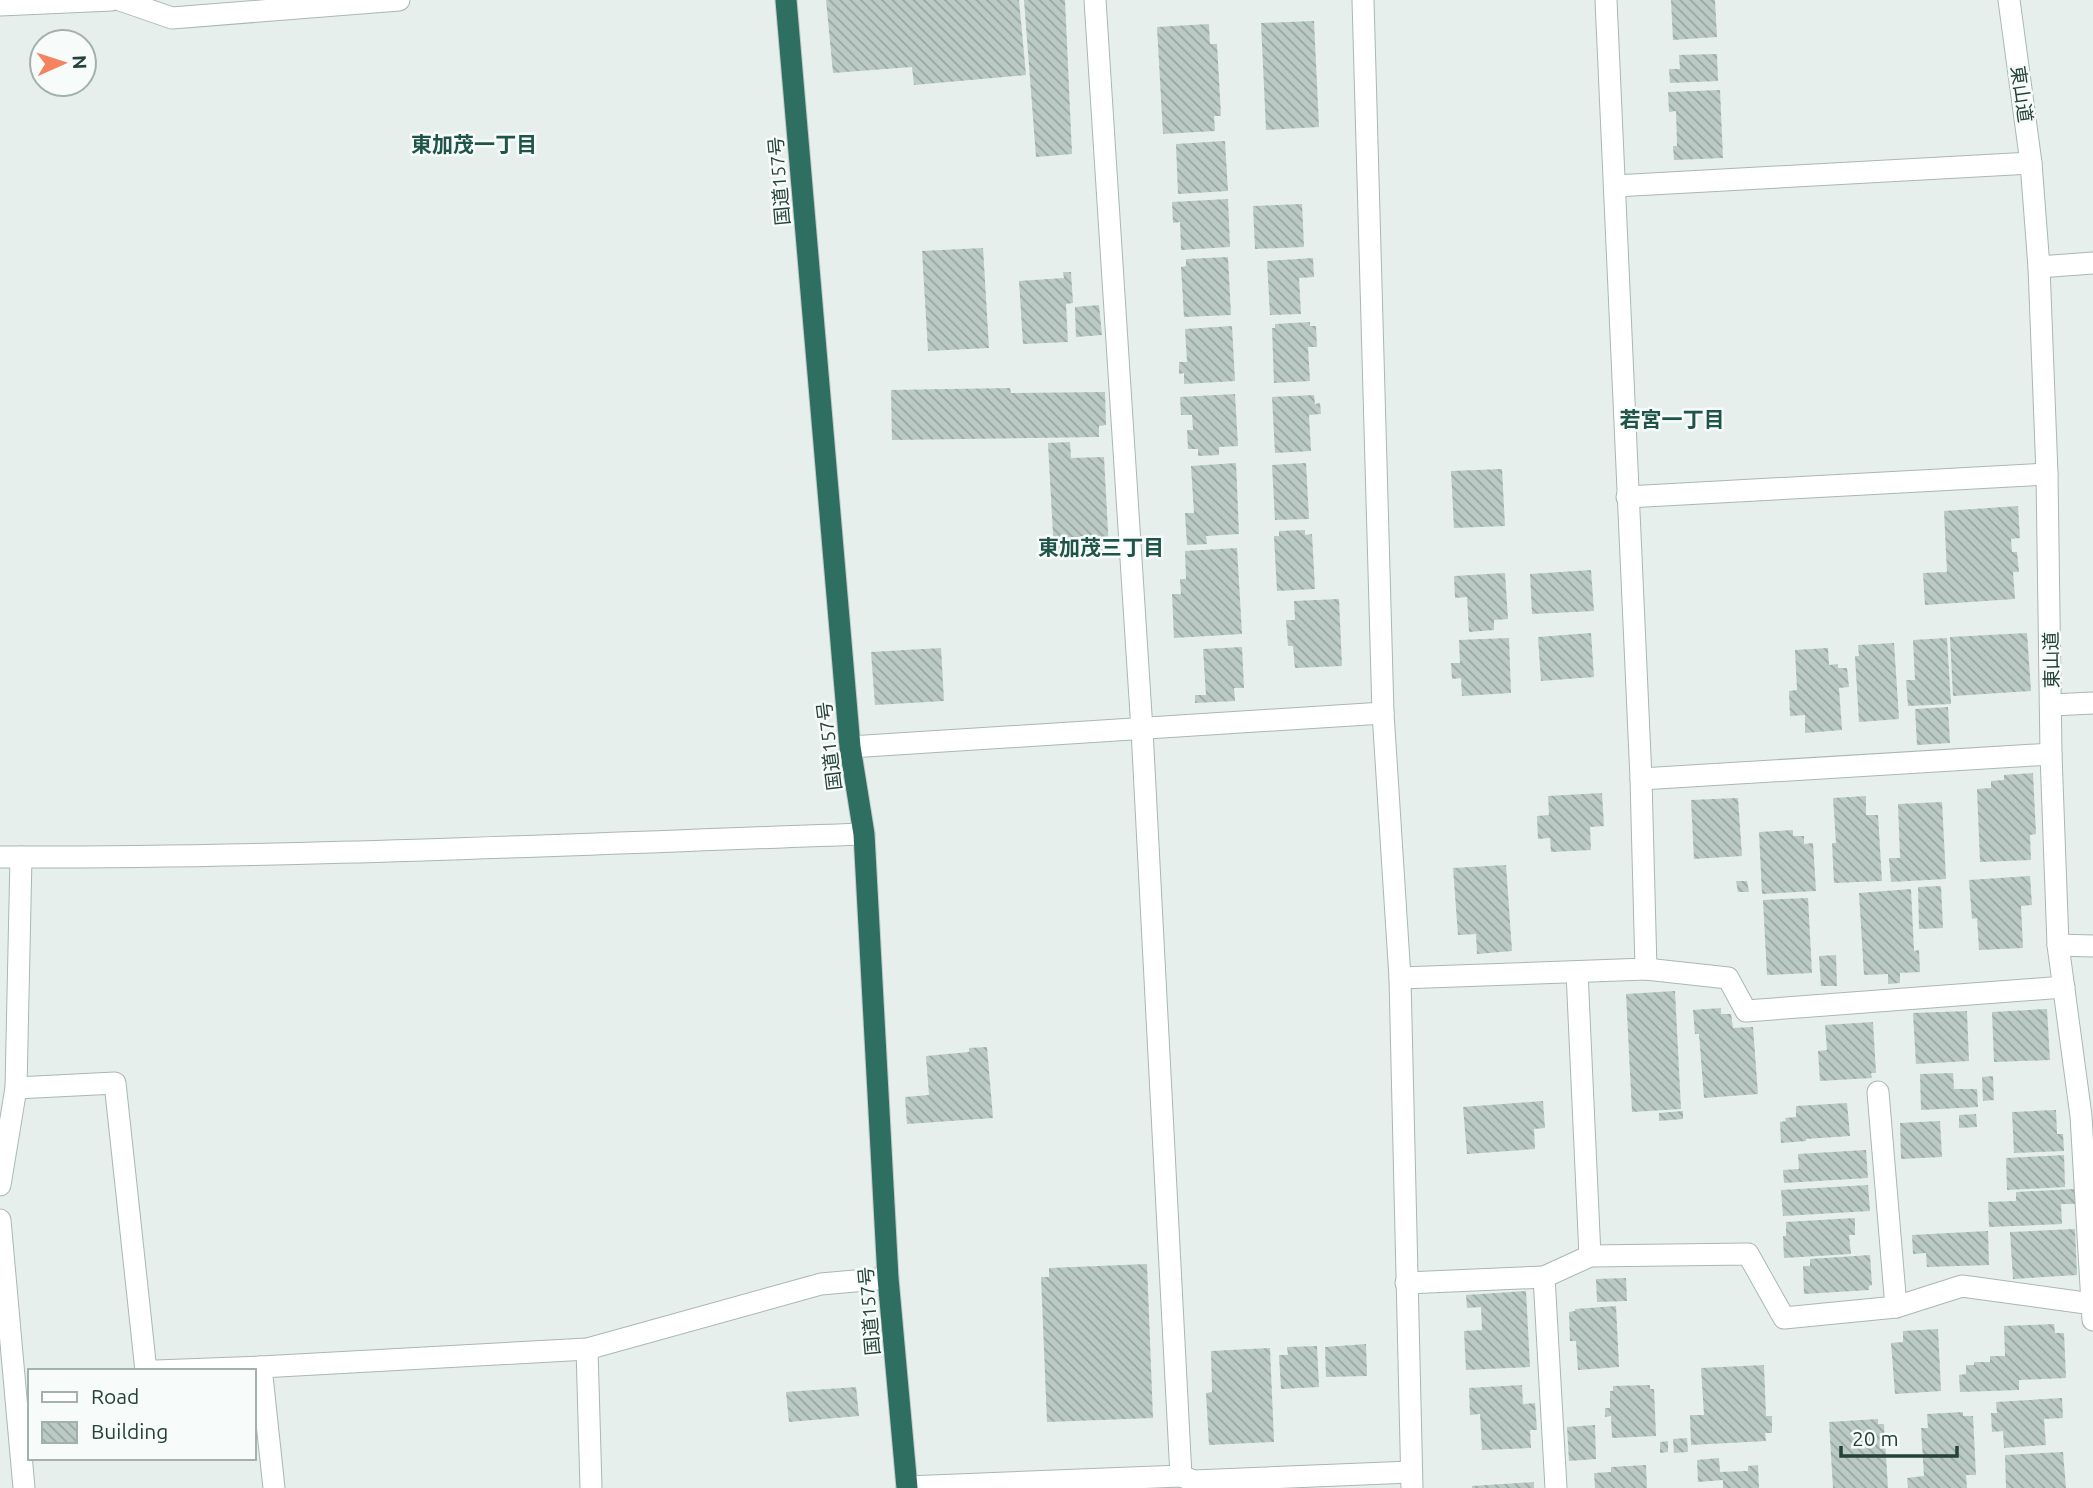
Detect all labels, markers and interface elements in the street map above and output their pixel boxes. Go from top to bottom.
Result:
north arrow [28,28,98,98]
text: N [69,54,91,70]
street label: 東山道 [2007,64,2037,124]
district label: 東加茂一丁目 [411,132,537,156]
street label: 国道157号 [764,136,794,226]
district label: 若宮一丁目 [1620,407,1725,431]
district label: 東加茂三丁目 [1038,535,1164,559]
street label: 東山道 [2040,631,2062,689]
street label: 国道157号 [813,700,845,792]
street label: 国道157号 [854,1266,884,1356]
legend [28,1369,256,1460]
text: Road [91,1384,139,1408]
scale bar [1841,1414,1956,1458]
text: Building [91,1419,168,1443]
text: 20 m [1852,1426,1899,1450]

